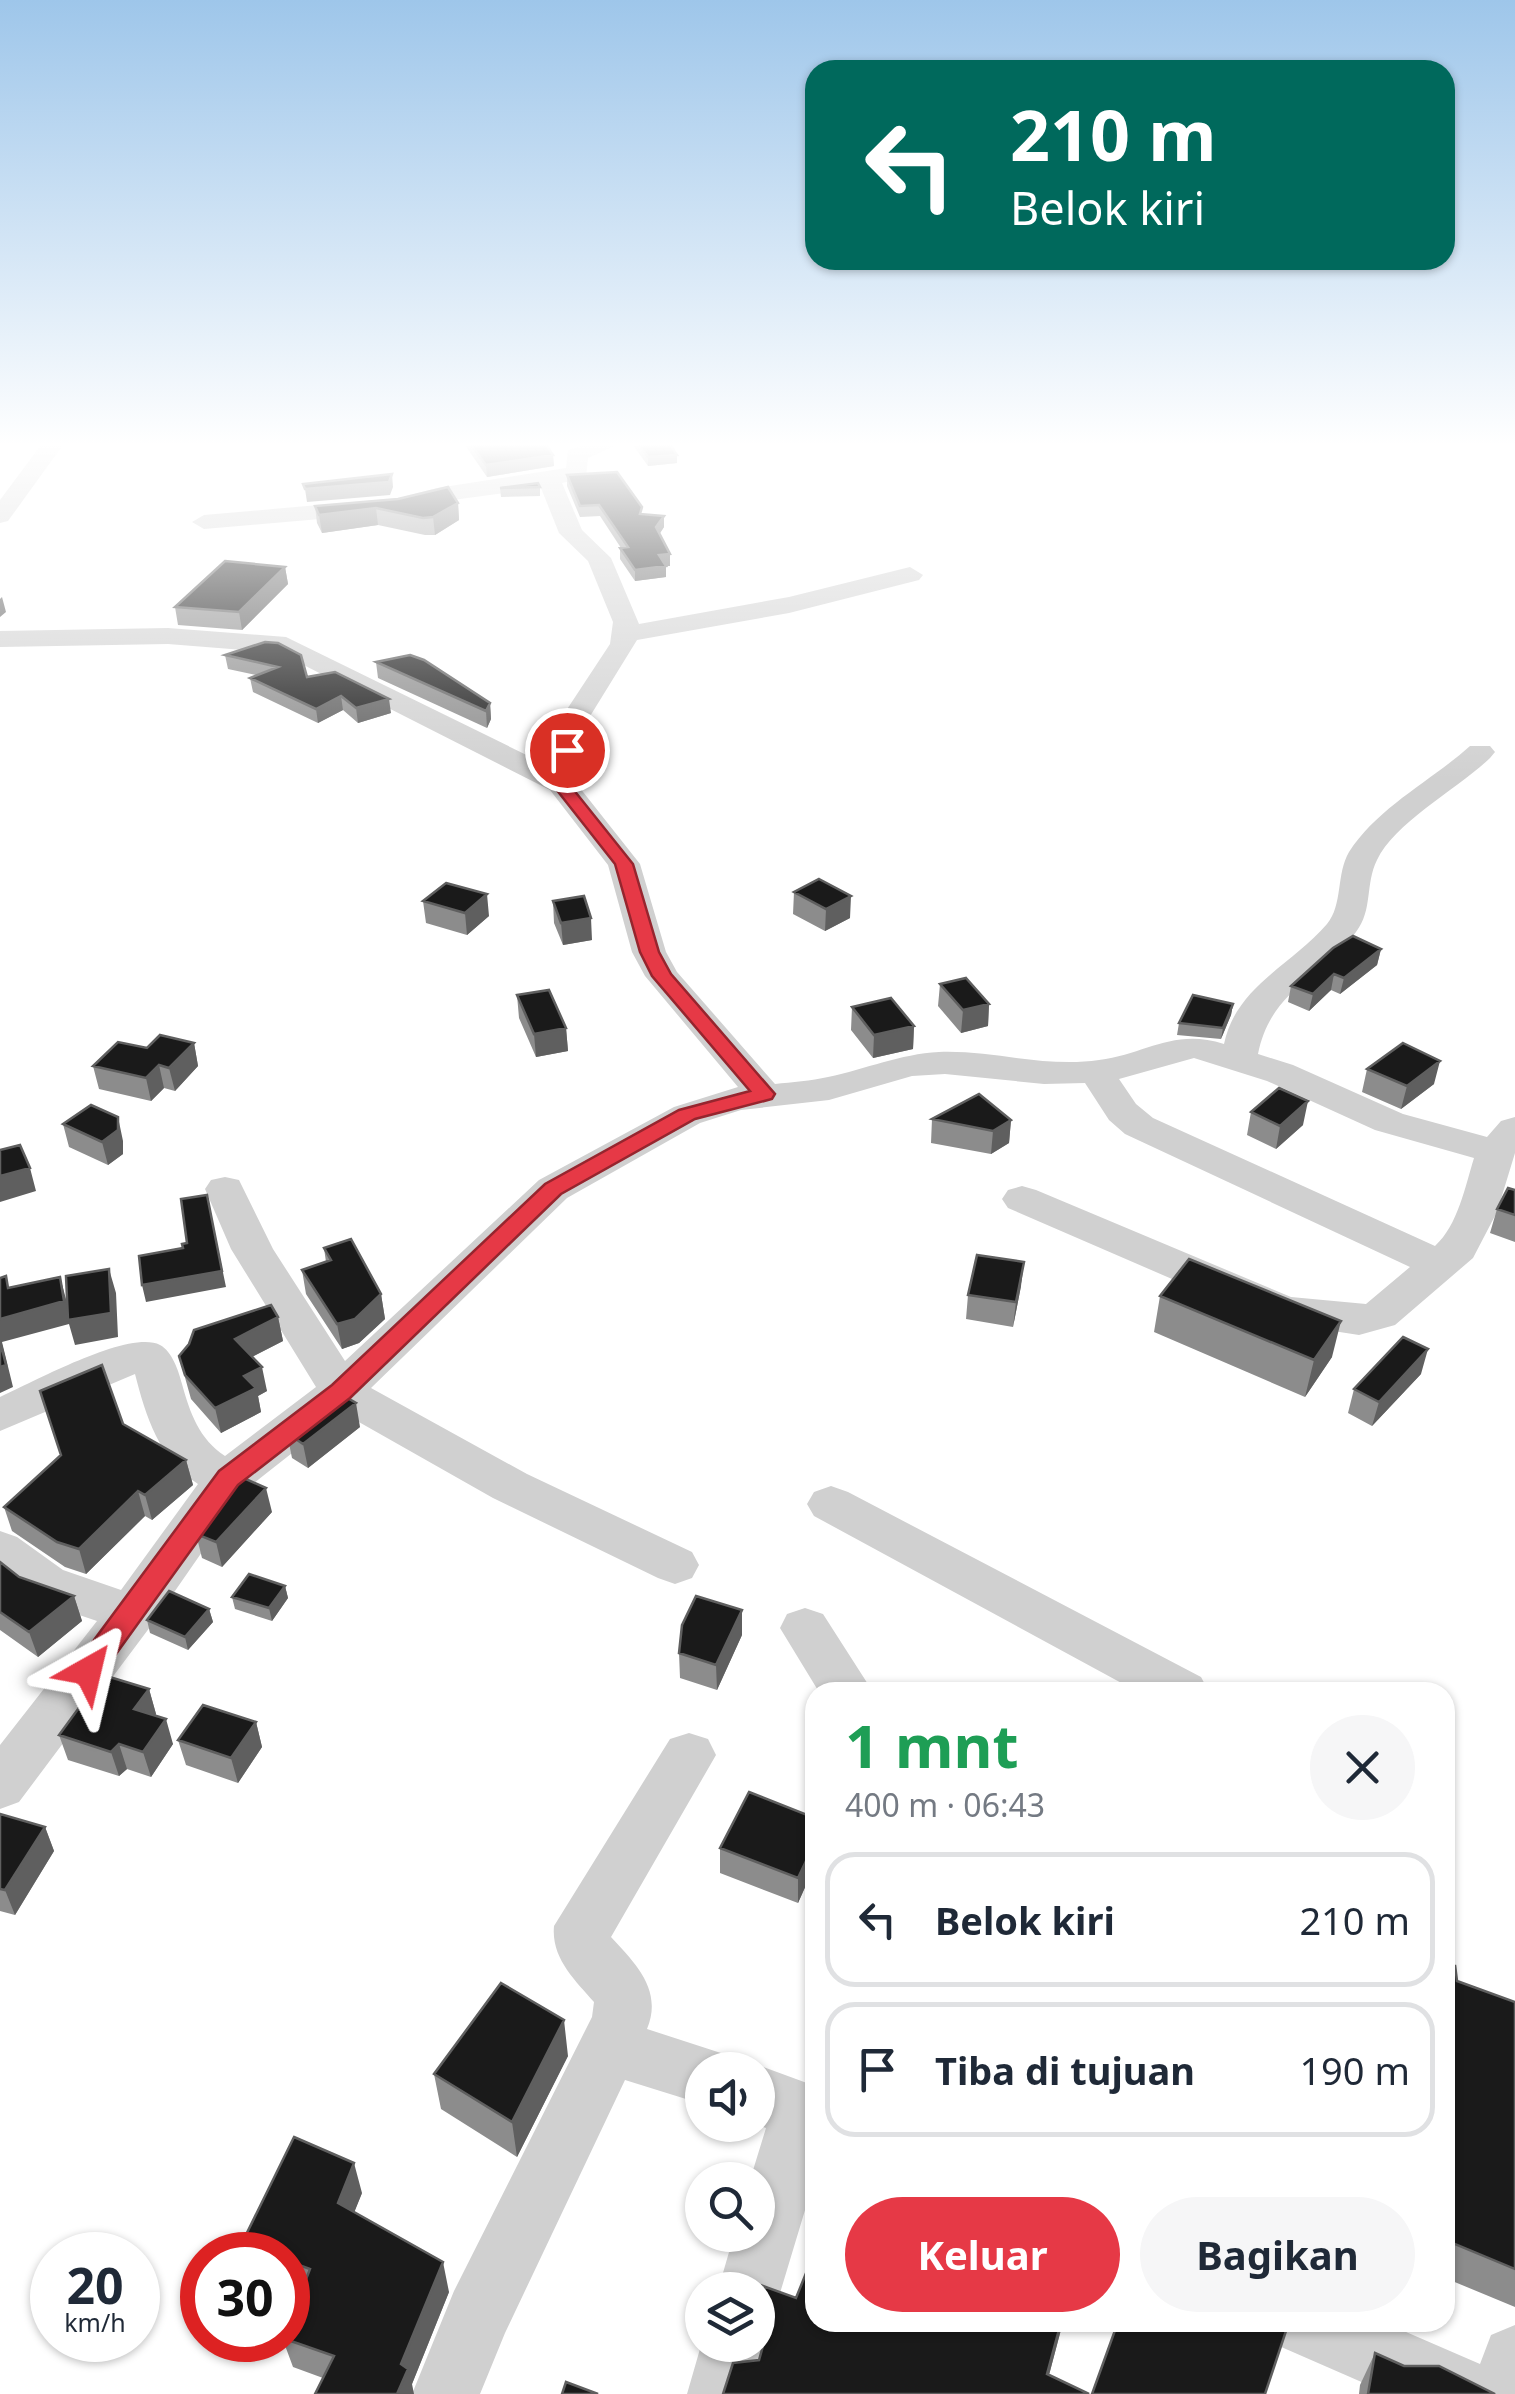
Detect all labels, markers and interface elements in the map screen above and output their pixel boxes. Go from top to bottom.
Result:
text: 210 m [1010,86,1217,182]
icon: left [845,100,975,230]
text: Belok kiri [1010,177,1205,238]
pin [525,708,610,793]
icon: arrive [540,723,595,778]
position arrow [36,1619,140,1723]
text: 1 mnt [845,1704,1018,1786]
button: close [1310,1715,1415,1820]
text: 400 m · 06:43 [845,1783,1045,1826]
icon: left [850,1892,905,1947]
text: Belok kiri [935,1894,1115,1946]
text: 210 m [1299,1894,1410,1946]
icon: arrive [850,2042,905,2097]
text: Tiba di tujuan [935,2044,1195,2096]
text: 190 m [1299,2044,1410,2096]
map controls [685,2052,775,2362]
button: sound [685,2052,775,2142]
button: search [685,2162,775,2252]
button: Keluar [845,2197,1120,2312]
button: Bagikan [1140,2197,1415,2312]
speed limit sign: 30 [180,2232,310,2362]
text: 20 [66,2251,124,2319]
button: layers [685,2272,775,2362]
text: km/h [64,2305,126,2339]

